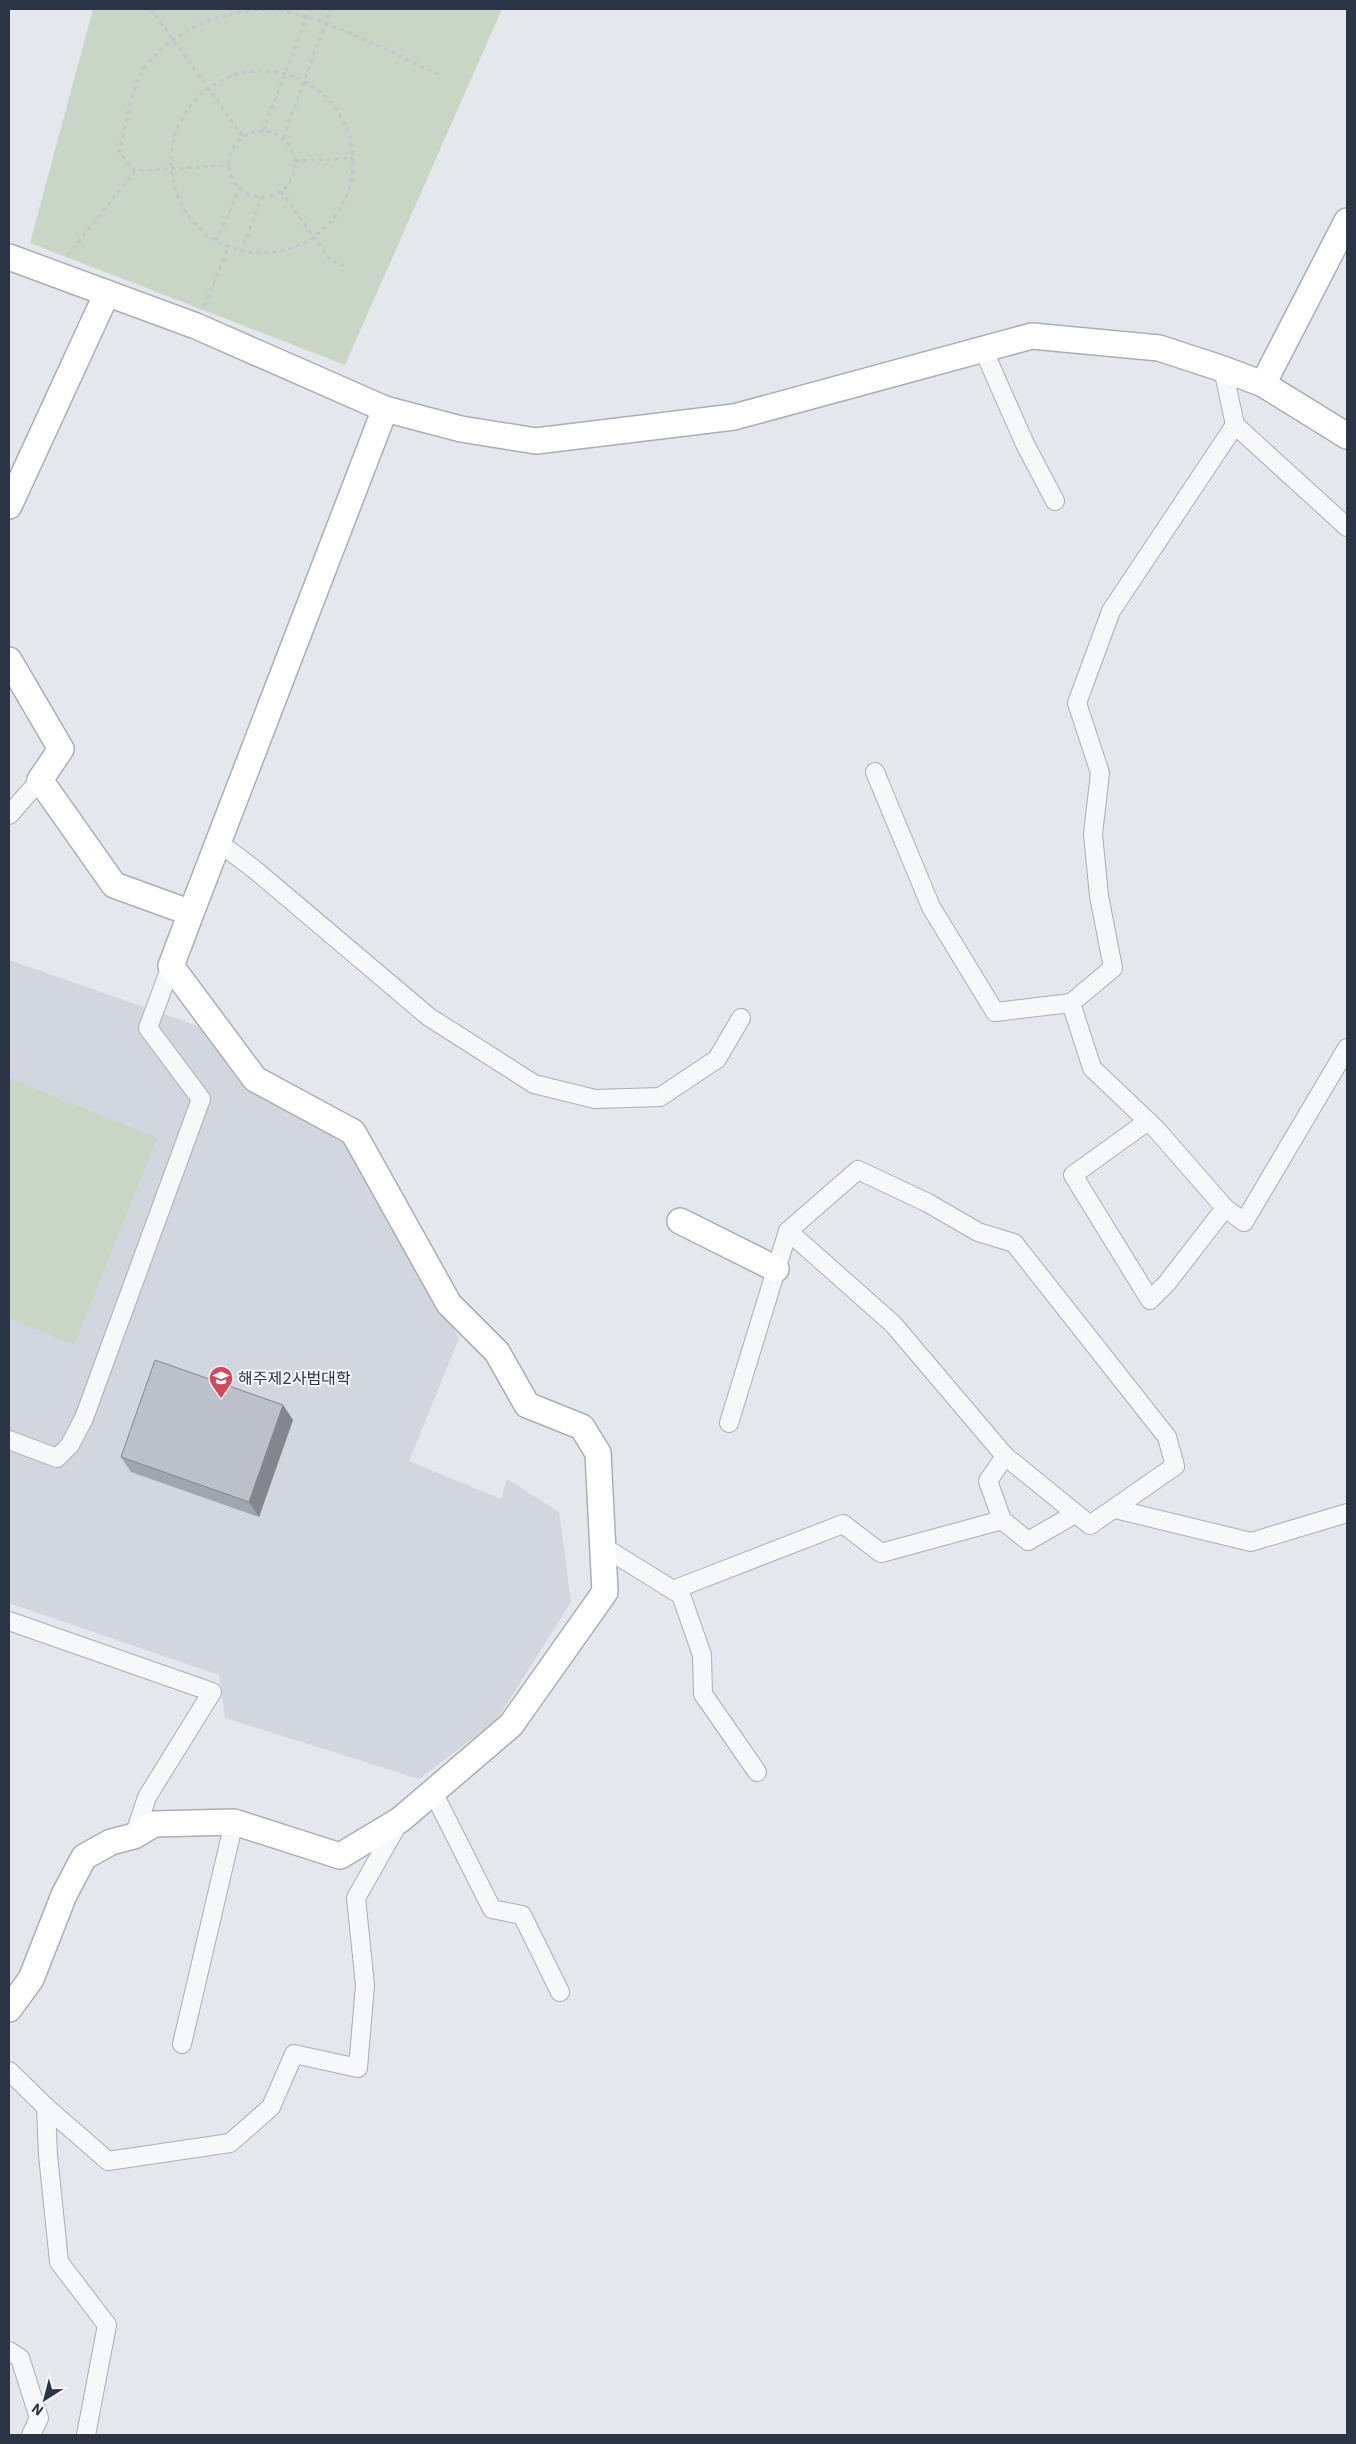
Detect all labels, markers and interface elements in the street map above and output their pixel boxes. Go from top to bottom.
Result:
school or university icon: 해주제2사범대학 [208,1365,234,1399]
place label: 해주제2사범대학 [238,1368,351,1388]
north arrow [20,2374,70,2424]
text: N [28,2399,47,2420]

